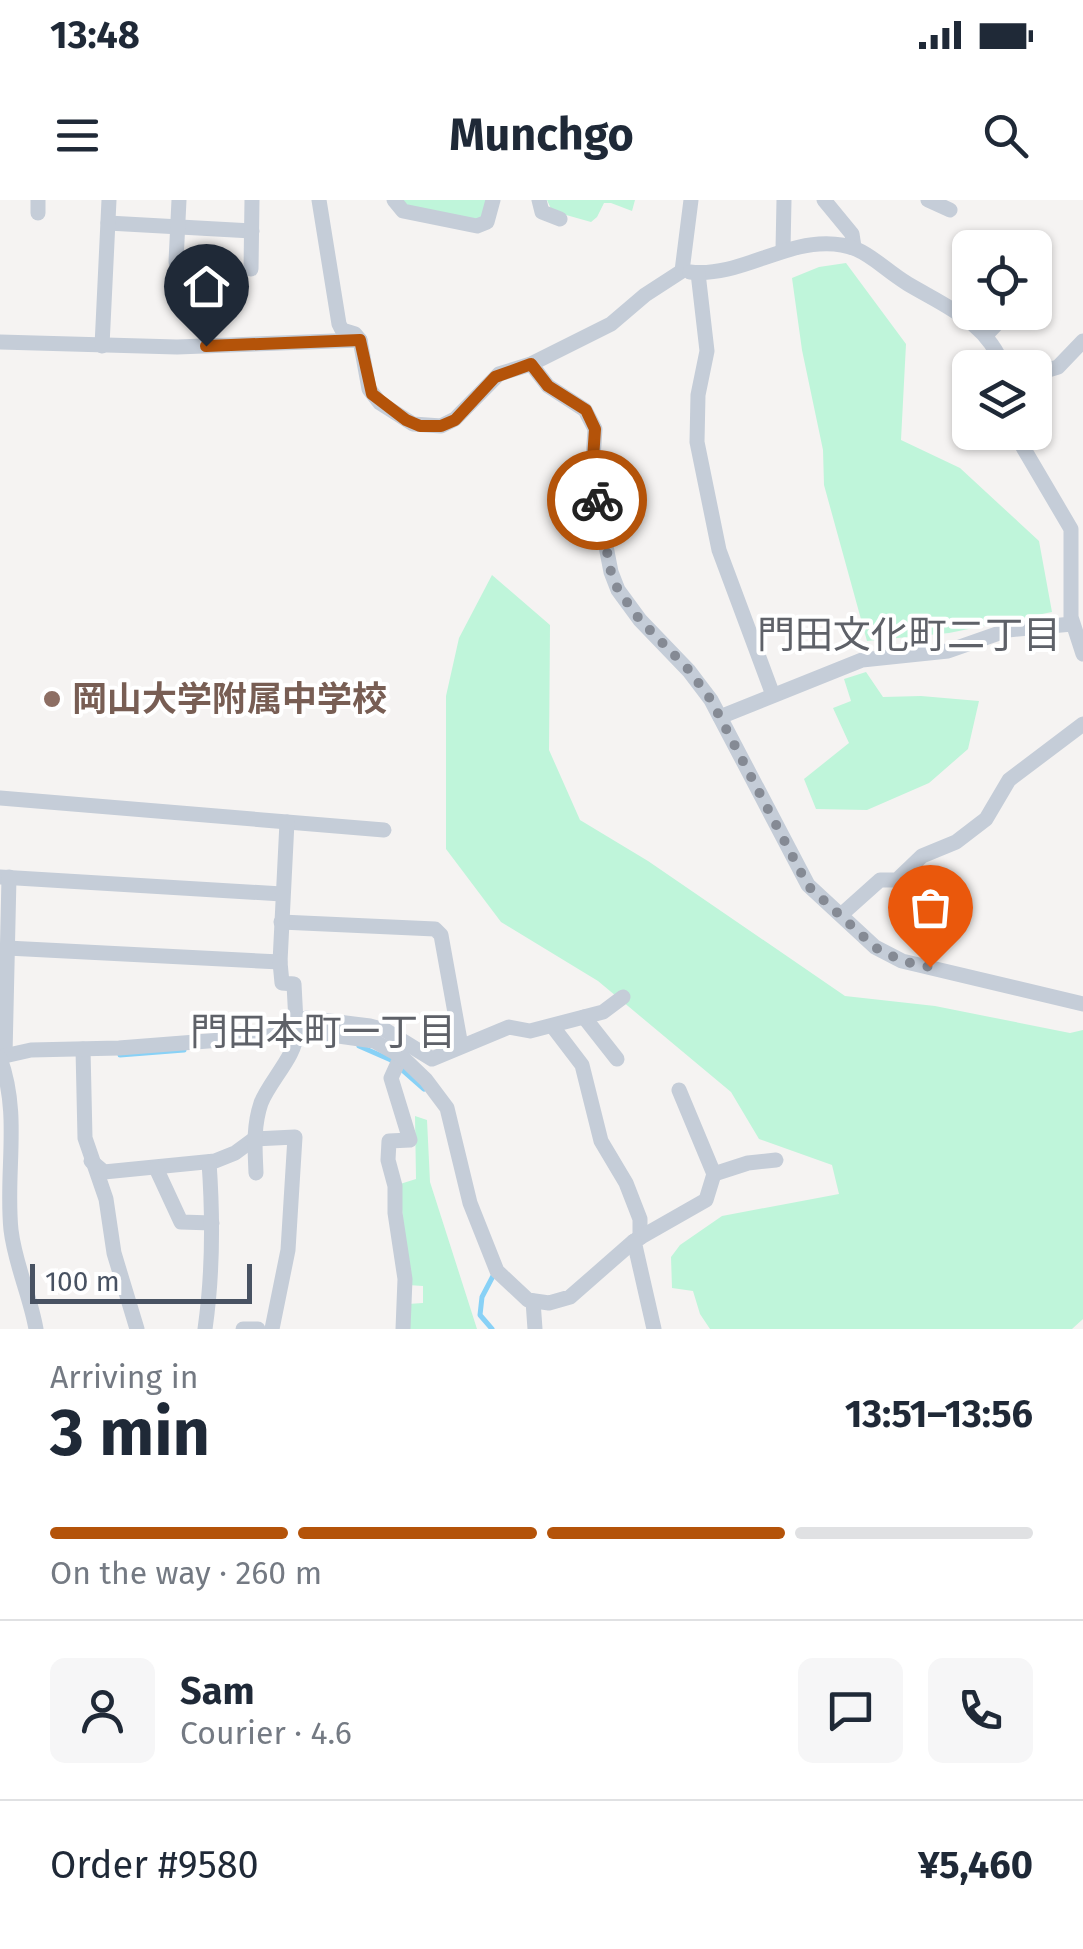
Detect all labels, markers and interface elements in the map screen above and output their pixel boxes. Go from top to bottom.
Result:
text: 13:48 [50,12,140,58]
icon: menu [50,108,105,163]
text: Munchgo [449,108,634,162]
icon: search [978,108,1033,163]
map controls [952,230,1052,450]
button: locate [952,230,1052,330]
pin [164,244,249,347]
icon: home [179,259,234,314]
button: layers [952,350,1052,450]
courier [547,450,647,550]
icon: bike [570,473,625,528]
district label: 門田文化町二丁目 [757,612,1061,658]
place label: 岡山大学附属中学校 [72,678,387,720]
marker: 岡山大学附属中学校 [41,688,63,710]
pin [888,865,973,968]
icon: bag [903,880,958,935]
district label: 門田本町一丁目 [190,1009,456,1055]
scale bar [30,1259,252,1304]
text: 100 m [45,1265,120,1298]
text: Arriving in [50,1358,198,1396]
text: 13:51–13:56 [845,1391,1033,1437]
text: 3 min [50,1394,210,1472]
text: On the way · 260 m [50,1554,322,1592]
button: person [50,1658,155,1763]
button: chat [798,1658,903,1763]
button: phone [928,1658,1033,1763]
text: Sam [180,1668,255,1714]
text: Courier · 4.6 [180,1714,352,1752]
text: Order #9580 [50,1842,259,1888]
text: ¥5,460 [918,1842,1033,1888]

